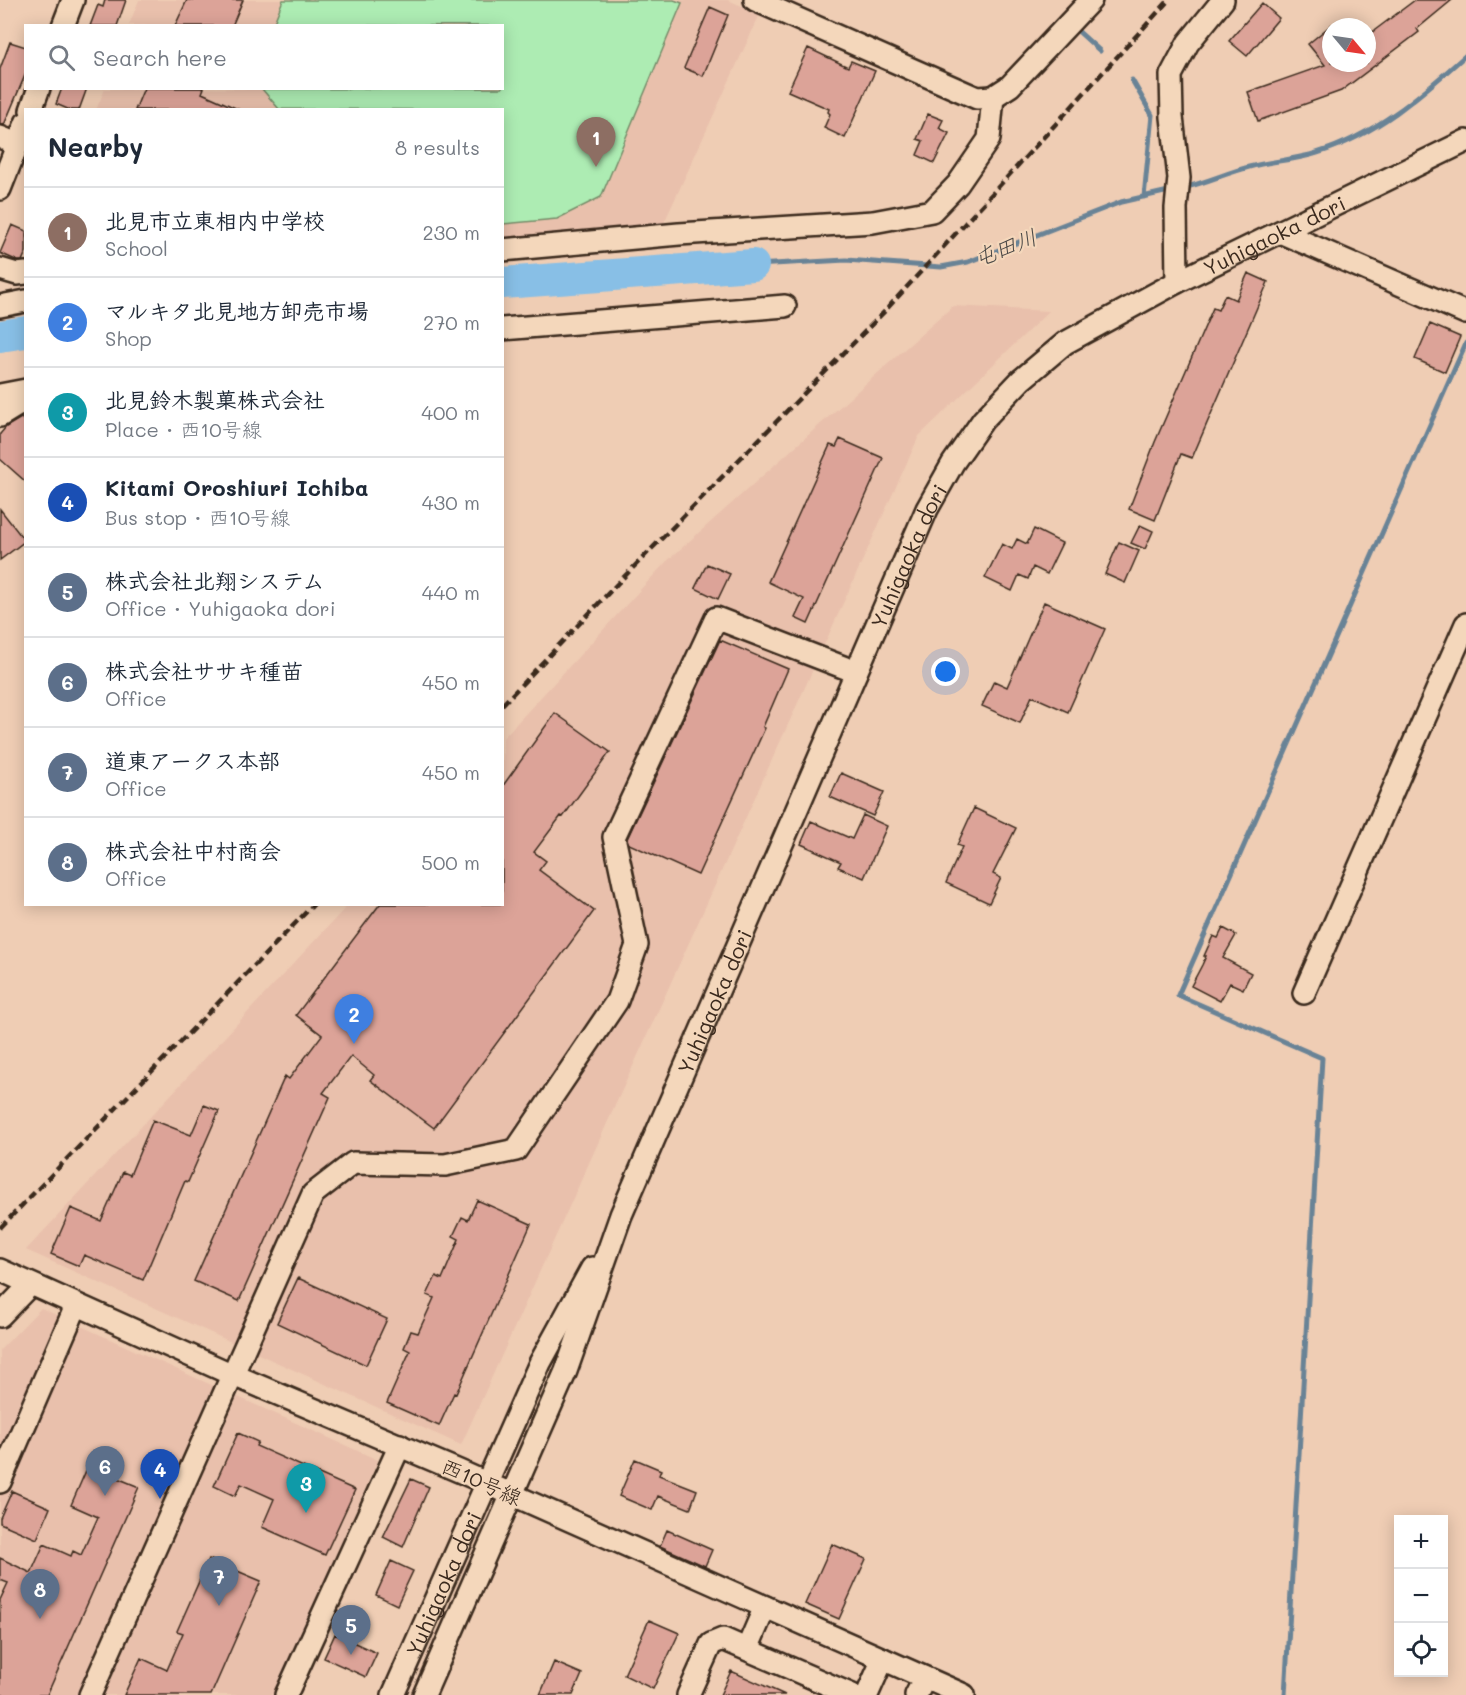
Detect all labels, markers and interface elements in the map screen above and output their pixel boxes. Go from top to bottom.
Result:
north arrow [1322,18,1376,72]
search box [24,24,504,90]
icon: search [45,41,78,74]
text: Search here [93,43,227,72]
pin: 1 [576,118,616,167]
text: Nearby [48,130,143,164]
text: 8 results [395,134,480,160]
street label: Yuhigaoka dori [1198,189,1350,281]
text: 北見市立東相内中学校 [105,206,325,235]
text: 1 [63,219,72,245]
text: 230 m [422,219,480,245]
water label: 屯田川 [969,222,1041,272]
text: School [105,235,168,261]
text: マルキタ北見地方卸売市場 [105,296,369,325]
text: 2 [62,309,73,335]
text: 270 m [423,309,480,335]
text: Shop [105,325,152,351]
text: 北見鈴木製菓株式会社 [105,385,325,414]
text: 3 [62,399,74,425]
text: 400 m [421,399,480,425]
text: Place · 西10号線 [105,416,262,442]
text: Kitami Oroshiuri Ichiba [105,473,369,502]
street label: Yuhigaoka dori [864,479,952,632]
text: 4 [61,489,74,515]
text: 430 m [422,489,480,515]
text: Bus stop · 西10号線 [105,504,290,530]
text: 株式会社北翔システム [105,566,325,595]
text: 5 [62,579,73,605]
text: 440 m [422,579,480,605]
text: Office · Yuhigaoka dori [105,595,336,621]
text: 株式会社ササキ種苗 [105,656,303,685]
your location [931,657,960,686]
text: 6 [61,669,74,695]
text: 450 m [422,669,480,695]
text: Office [105,685,167,711]
text: 道東アークス本部 [105,746,280,775]
text: 7 [62,759,73,785]
text: 450 m [422,759,480,785]
text: Office [105,775,167,801]
text: 株式会社中村商会 [105,836,281,865]
text: 8 [61,849,74,875]
text: 500 m [421,849,480,875]
text: Office [105,865,167,891]
street label: Yuhigaoka dori [670,925,757,1078]
pin: 2 [334,994,374,1044]
pin: 6 [86,1446,124,1496]
pin: 4 [140,1450,180,1499]
street label: 西10号線 [438,1451,526,1511]
pin: 3 [286,1464,326,1513]
street label: Yuhigaoka dori [399,1507,486,1660]
map controls [1394,1515,1448,1677]
button: + [1394,1515,1448,1569]
pin: 7 [200,1556,238,1606]
button: − [1394,1569,1448,1623]
pin: 8 [20,1570,60,1619]
pin: 5 [332,1606,370,1655]
button: locate [1394,1623,1448,1677]

